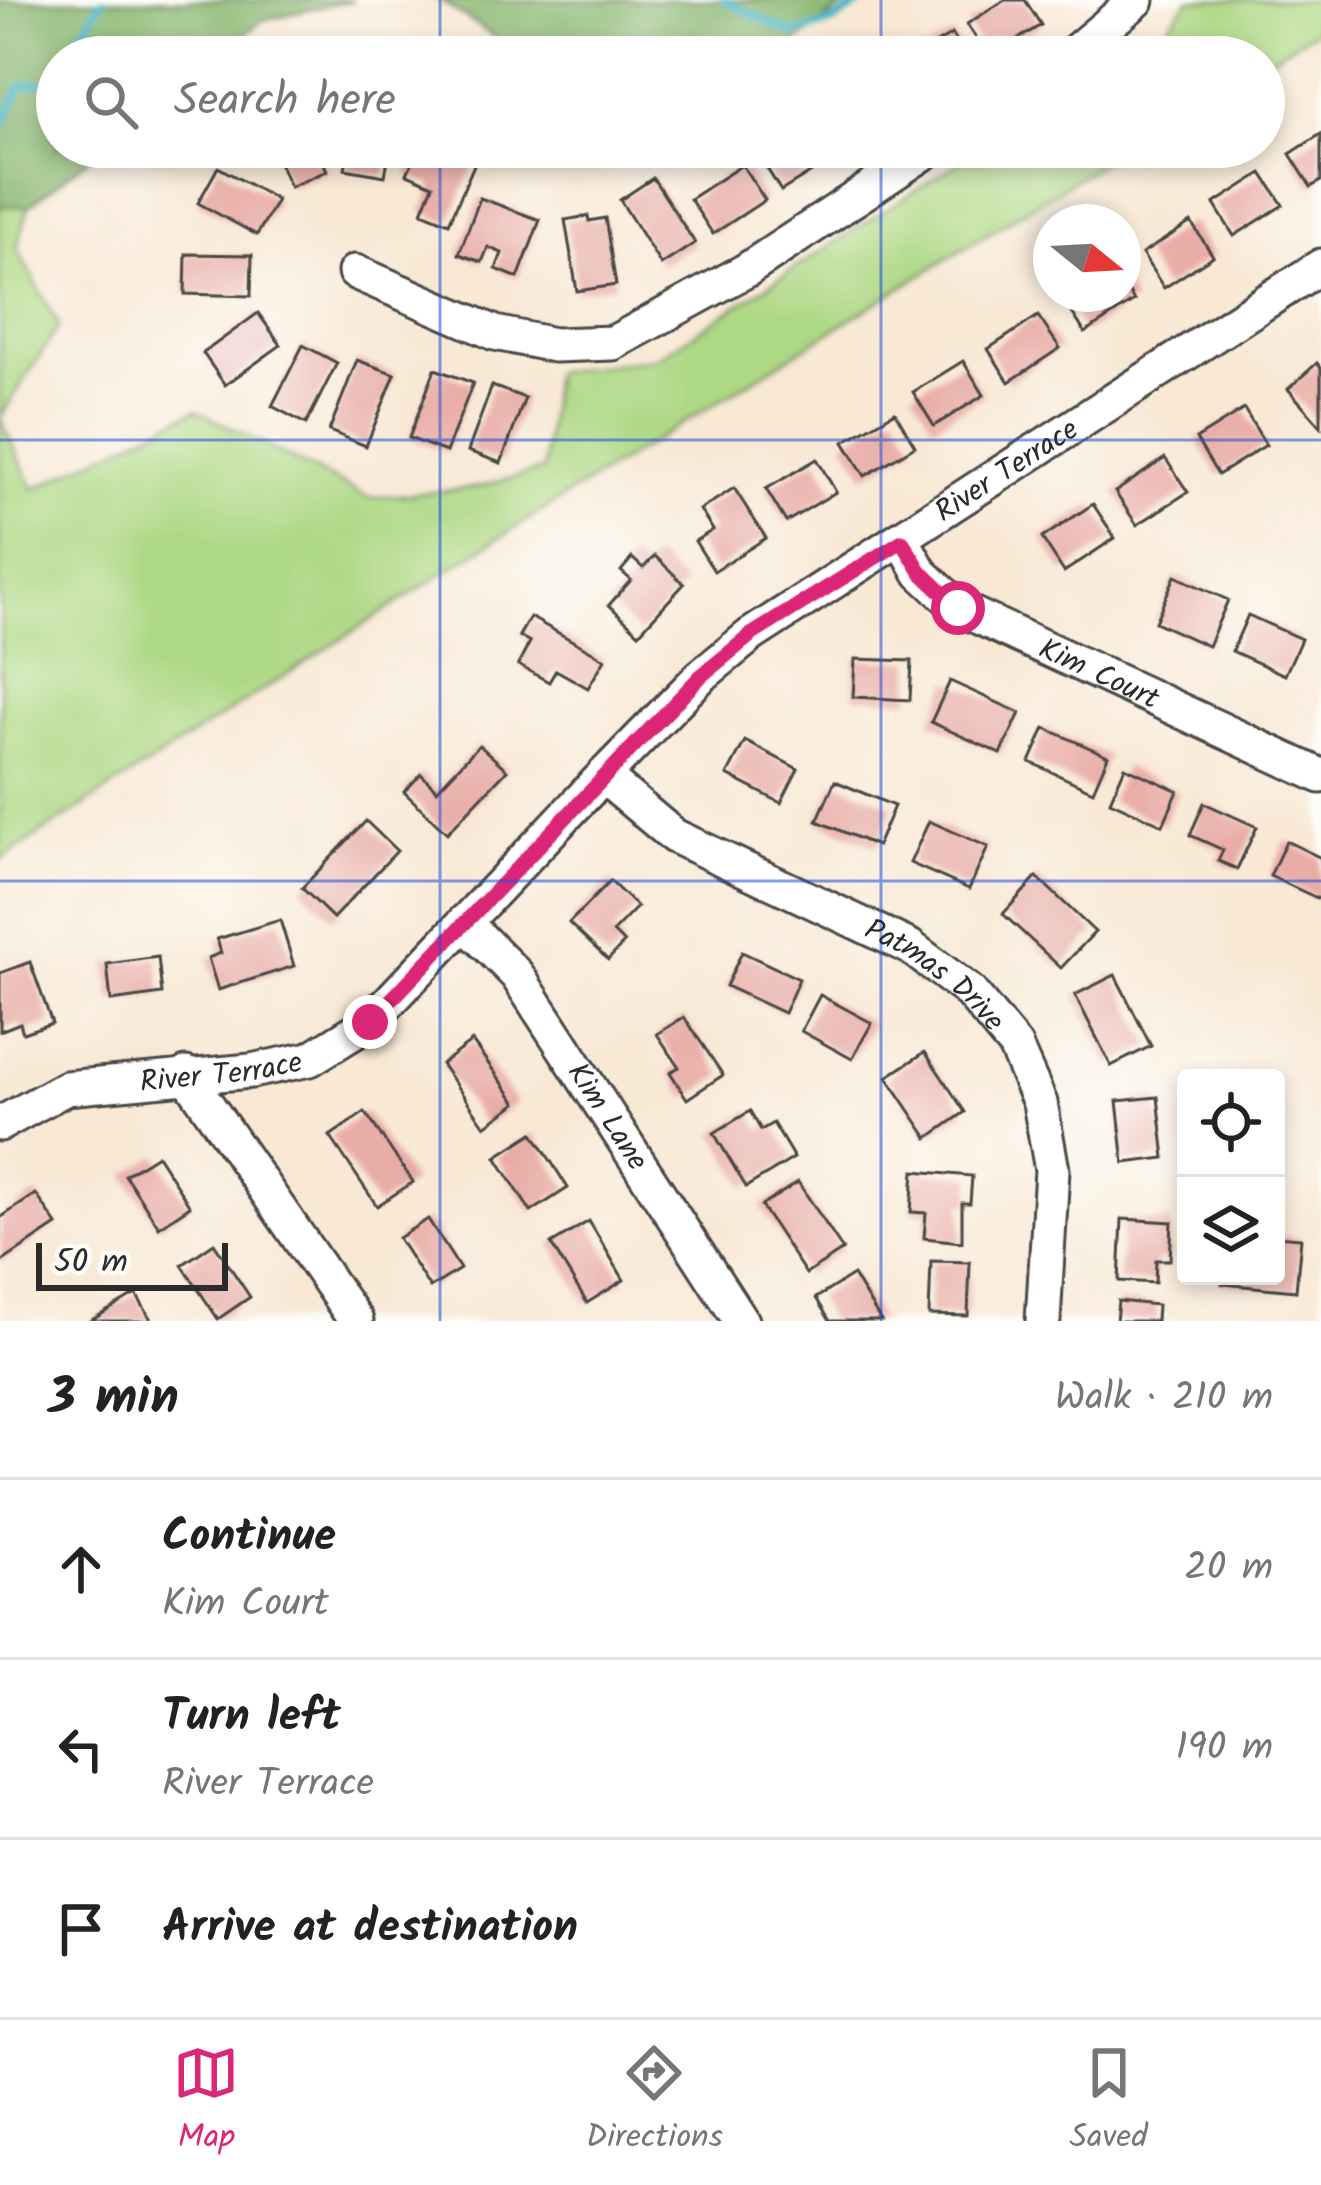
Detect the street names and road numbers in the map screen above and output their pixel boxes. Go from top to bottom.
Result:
street label: River Terrace [926,407,1089,536]
street label: Kim Court [1030,626,1167,724]
street label: Patmas Drive [856,907,1016,1043]
street label: River Terrace [138,1039,307,1107]
street label: Kim Lane [554,1053,660,1181]

